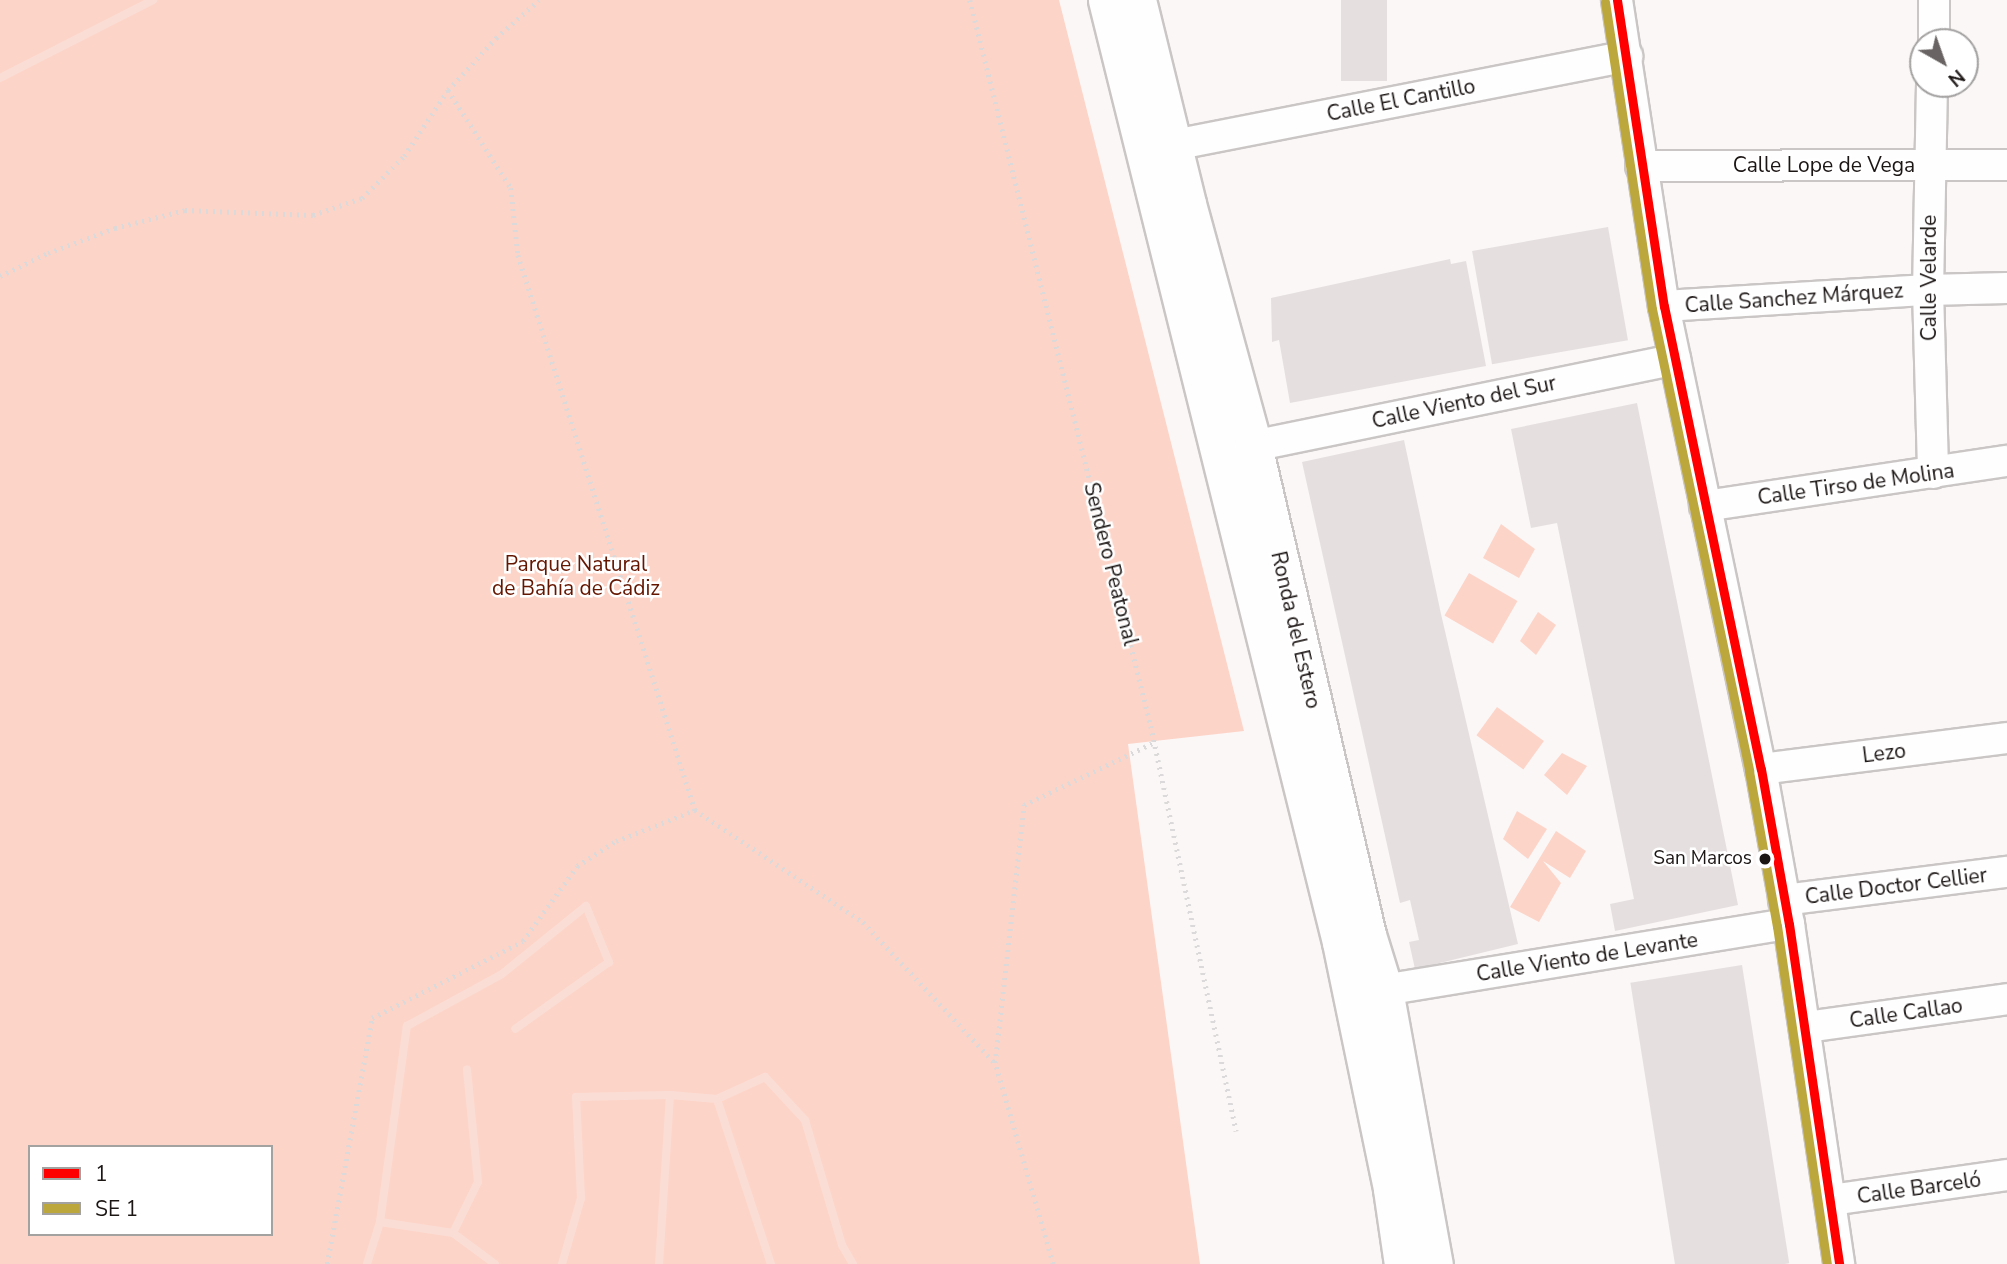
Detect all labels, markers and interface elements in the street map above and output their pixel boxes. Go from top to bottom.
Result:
north arrow [1909,28,1979,98]
text: N [1942,63,1970,92]
street label: Calle El Cantillo [1325,73,1477,127]
street label: Calle Lope de Vega [1733,152,1915,178]
street label: Calle Velarde [1916,215,1942,341]
street label: Calle Sanchez Márquez [1684,278,1904,318]
street label: Calle Viento del Sur [1370,370,1558,434]
street label: Calle Tirso de Molina [1756,458,1956,510]
street label: Sendero Peatonal [1079,480,1143,648]
street label: Ronda del Estero [1266,549,1326,711]
park label: Parque Natural de Bahía de Cádiz [492,551,660,601]
street label: Lezo [1861,738,1907,768]
place label: San Marcos [1653,848,1752,870]
marker: San Marcos [1758,852,1772,866]
street label: Calle Doctor Cellier [1804,862,1988,910]
street label: Calle Viento de Levante [1475,927,1699,987]
street label: Calle Callao [1848,993,1964,1033]
legend [28,1145,273,1236]
text: 1 [95,1160,108,1188]
street label: Calle Barceló [1855,1167,1983,1209]
text: SE 1 [95,1195,138,1223]

